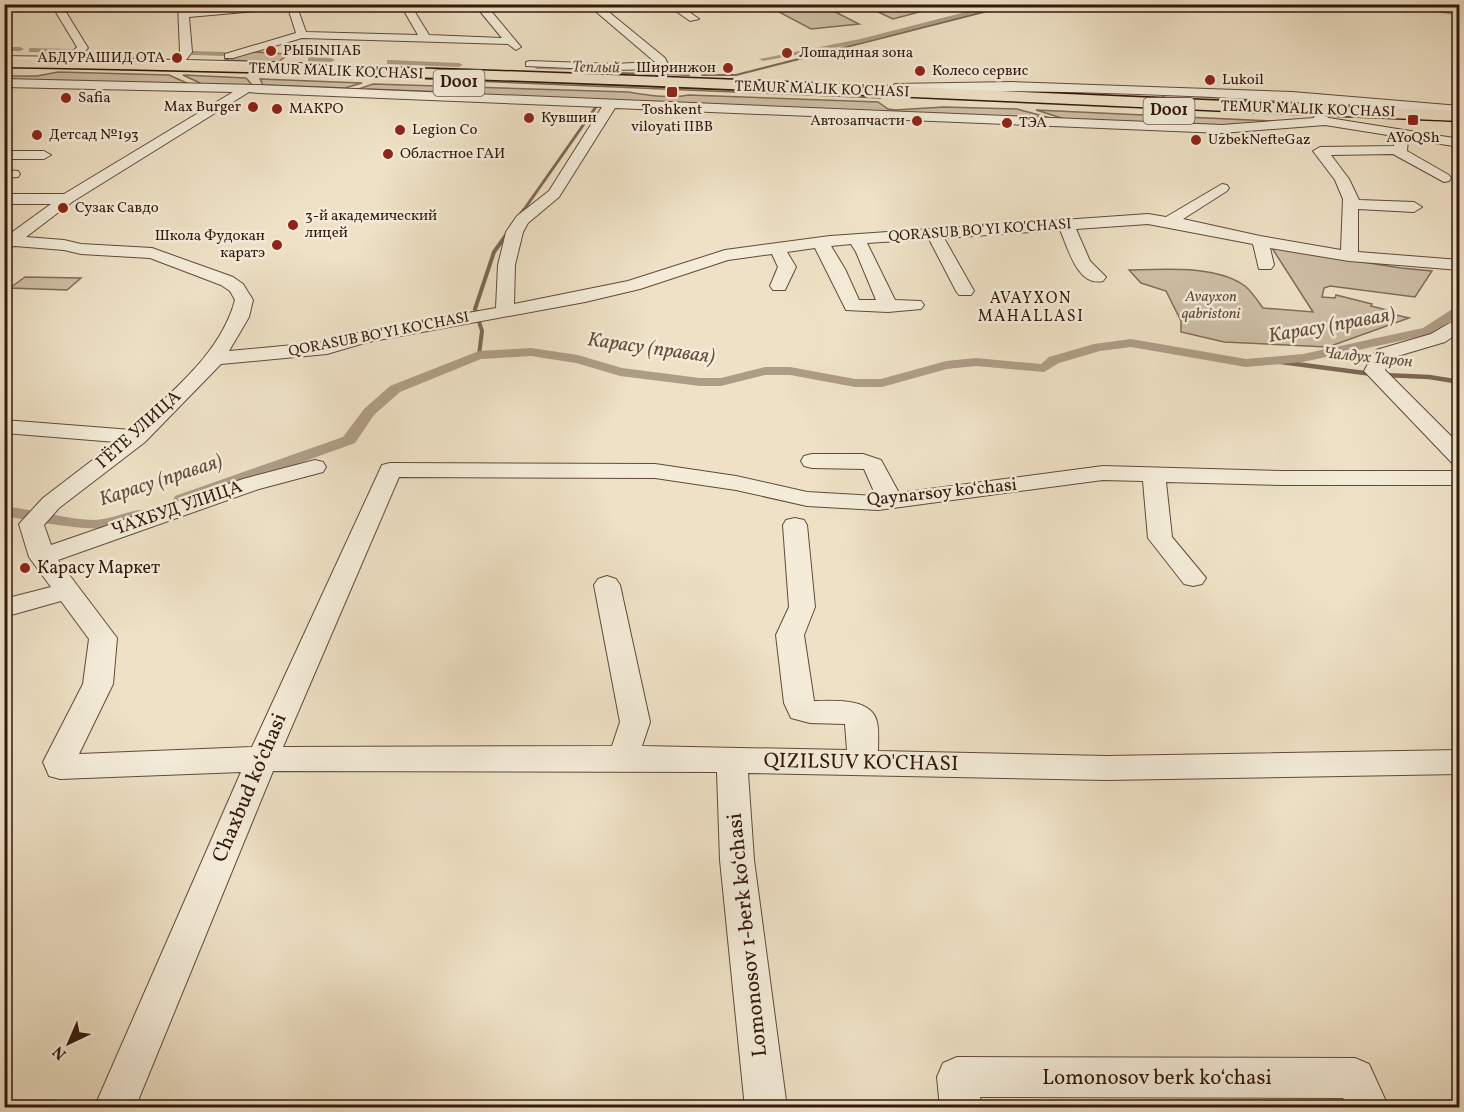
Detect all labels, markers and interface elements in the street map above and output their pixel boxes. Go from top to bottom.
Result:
place label: РЫБINПАБ [283,41,361,62]
place label: Лошадиная зона [799,43,913,64]
marker: РЫБINПАБ [264,44,278,58]
marker: Лошадиная зона [780,46,794,60]
place label: АБДУРАШИД ОТА [37,48,165,69]
marker: АБДУРАШИД ОТА [170,51,184,65]
water label: Теплый [572,57,620,79]
street label: TEMUR MALIK KO'CHASI [248,58,424,86]
place label: Ширинжон [636,58,716,79]
marker: Ширинжон [721,61,735,75]
place label: Колесо сервис [932,61,1029,82]
marker: Колесо сервис [913,64,927,78]
road number: D001 [434,70,484,96]
place label: Lukoil [1222,70,1264,91]
marker: Lukoil [1203,73,1217,87]
street label: TEMUR MALIK KO'CHASI [734,76,910,104]
marker: Toshkent viloyati IIBB [665,85,679,99]
place label: Safia [78,88,111,109]
marker: Safia [59,91,73,105]
street label: TEMUR MALIK KO'CHASI [1220,96,1396,124]
place label: Max Burger [164,97,241,118]
road number: D001 [1144,98,1194,124]
place label: МАКРО [289,99,343,120]
marker: Max Burger [246,100,260,114]
place label: Toshkent viloyati IIBB [631,100,713,138]
marker: МАКРО [270,102,284,116]
place label: Кувшин [541,108,597,129]
marker: Кувшин [522,111,536,125]
place label: Автозапчасти [810,111,905,132]
place label: ТЭА [1019,113,1047,134]
marker: AYoQSh [1406,113,1420,127]
marker: Автозапчасти [910,114,924,128]
marker: ТЭА [1000,116,1014,130]
place label: Legion Co [412,120,477,141]
marker: Legion Co [393,123,407,137]
place label: Детсад №193 [49,125,139,146]
marker: Детсад №193 [30,128,44,142]
place label: AYoQSh [1386,128,1440,149]
place label: UzbekNefteGaz [1208,130,1311,151]
marker: UzbekNefteGaz [1189,133,1203,147]
place label: Областное ГАИ [400,144,505,165]
marker: Областное ГАИ [381,147,395,161]
place label: Сузак Савдо [75,198,159,219]
marker: Сузак Савдо [56,201,70,215]
place label: 3-й академический лицей [305,206,437,244]
street label: QORASUB BO'YI KO'CHASI [888,214,1072,248]
marker: 3-й академический лицей [286,218,300,232]
place label: Школа Фудокан каратэ [155,226,265,264]
marker: Школа Фудокан каратэ [270,238,284,252]
park label: Avayxon qabristoni [1182,287,1241,325]
district label: AVAYXON MAHALLASI [978,288,1084,328]
water label: Карасу (правая) [1266,301,1398,351]
street label: QORASUB BO'YI KO'CHASI [287,307,471,363]
water label: Карасу (правая) [585,326,717,372]
water label: Чалдух Тарон [1322,342,1414,374]
street label: ГЁТЕ УЛИЦА [91,385,187,475]
water label: Карасу (правая) [96,448,227,514]
street label: Qaynarsoy koʻchasi [866,473,1018,513]
street label: ЧАХБУД УЛИЦА [108,475,246,543]
place label: Карасу Маркет [37,556,160,581]
marker: Карасу Маркет [18,561,32,575]
street label: Chaxbud koʻchasi [206,709,294,867]
street label: QIZILSUV KO'CHASI [763,747,959,779]
street label: Lomonosov 1-berk koʻchasi [721,812,775,1058]
north arrow [39,1013,99,1073]
text: N [48,1040,72,1064]
street label: Lomonosov berk koʻchasi [1042,1064,1272,1093]

